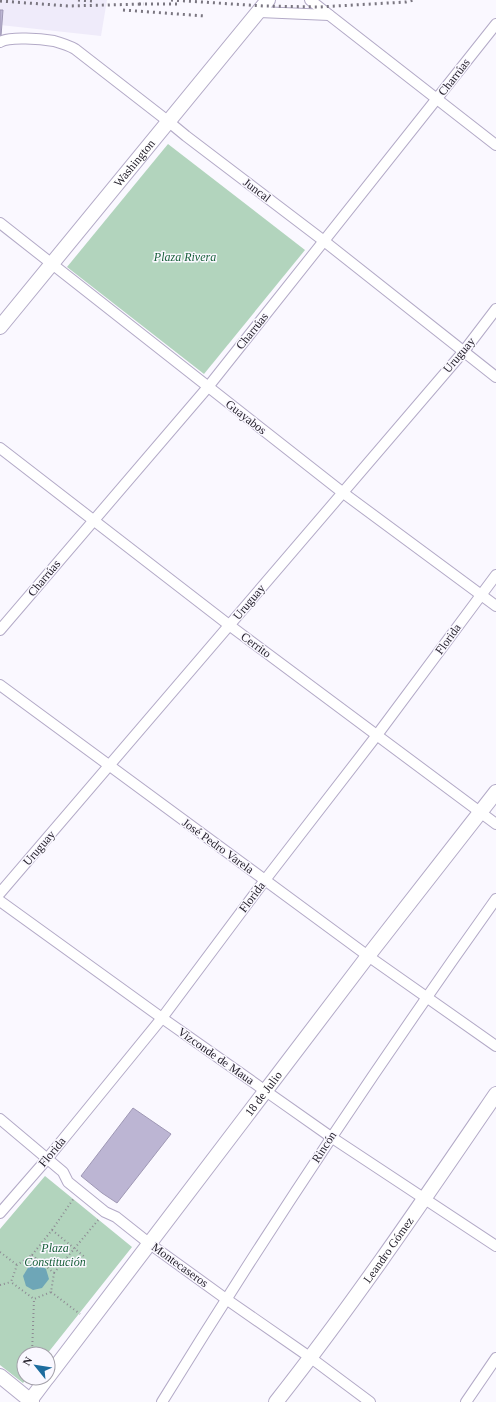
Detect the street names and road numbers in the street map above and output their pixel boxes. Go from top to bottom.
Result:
street label: Charrúas [435,55,473,98]
street label: Washington [111,137,158,190]
street label: Juncal [241,175,274,205]
street label: Charrúas [233,310,271,352]
street label: Uruguay [440,334,478,376]
street label: Guayabos [223,397,269,437]
street label: Charrúas [25,557,63,599]
street label: Uruguay [230,581,268,623]
street label: Florida [432,620,464,657]
street label: Cerrito [238,629,274,661]
street label: José Pedro Varela [179,815,257,877]
street label: Uruguay [20,828,58,868]
street label: Florida [236,878,268,915]
street label: Vizconde de Maua [175,1024,257,1088]
street label: 18 de Julio [242,1068,285,1119]
street label: Rincón [309,1129,339,1165]
street label: Florida [35,1134,69,1170]
street label: Leandro Gómez [360,1214,416,1286]
street label: Montecaseros [149,1240,211,1290]

